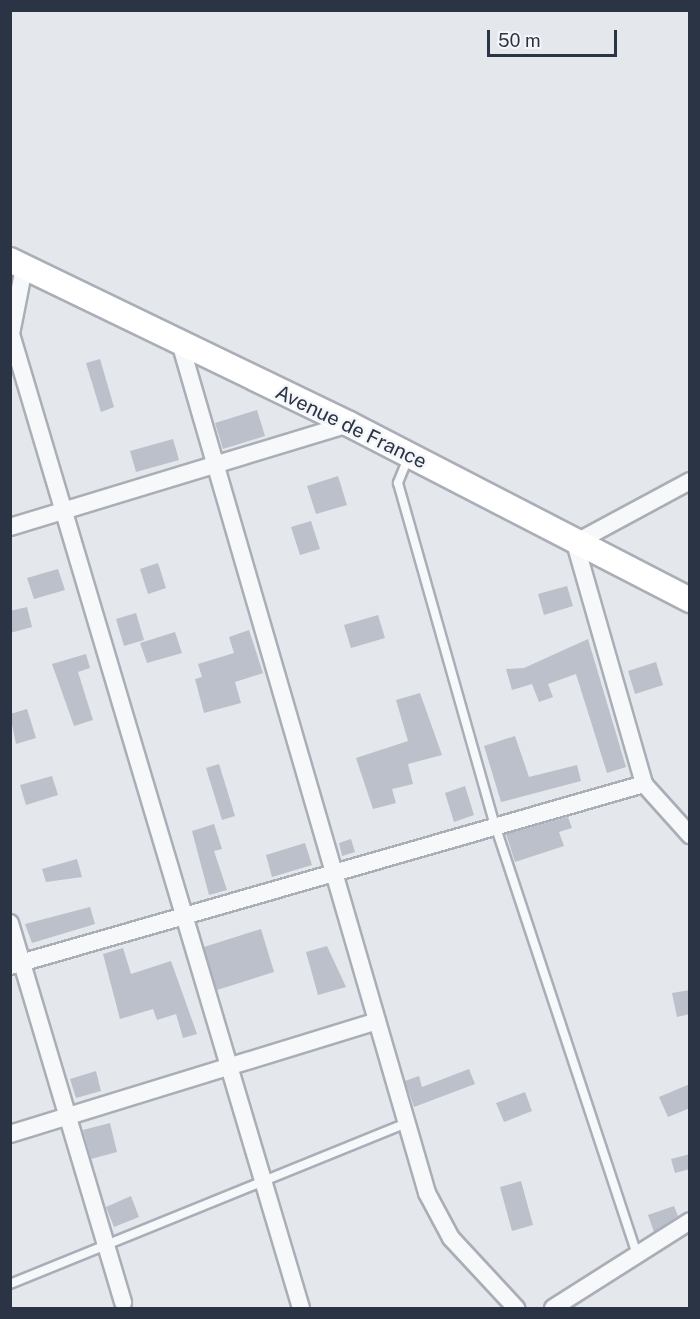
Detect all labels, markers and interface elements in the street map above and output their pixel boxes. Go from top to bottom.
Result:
scale bar [490,18,620,56]
text: 50 m [498,30,541,51]
street label: Avenue de France [271,380,431,474]

